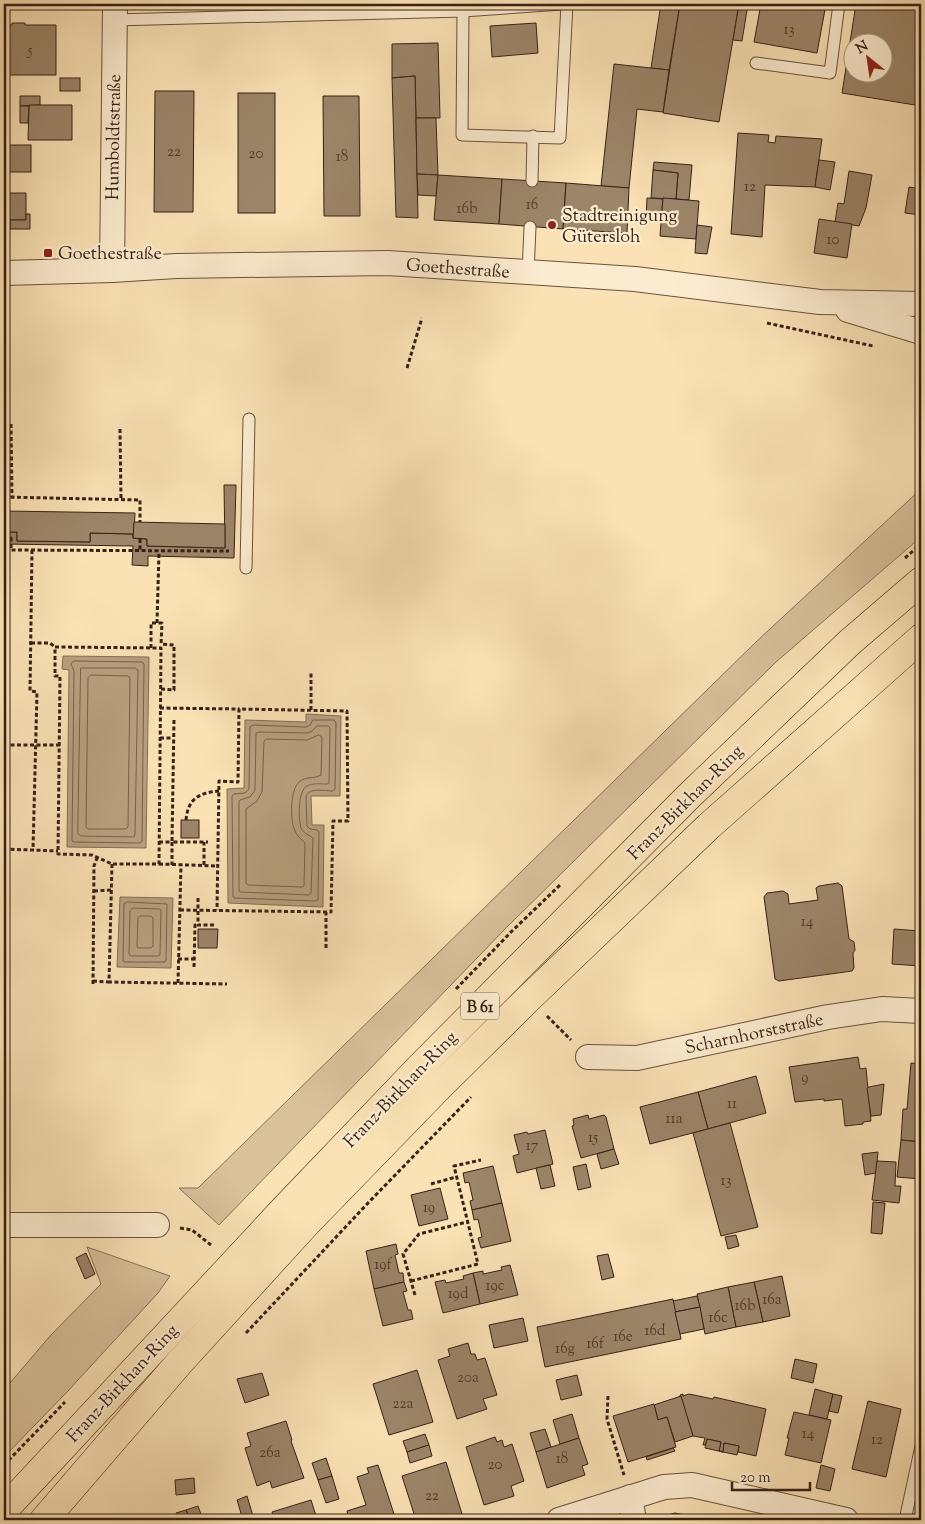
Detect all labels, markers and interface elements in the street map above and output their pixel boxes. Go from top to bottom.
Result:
house number: 13 [783,20,795,41]
north arrow [842,32,892,82]
text: N [853,37,872,60]
house number: 5 [26,41,33,62]
street label: Humboldtstraße [101,74,129,200]
house number: 22 [167,142,181,163]
house number: 20 [249,144,264,165]
house number: 18 [336,147,348,168]
house number: 12 [744,177,756,198]
house number: 16 [526,195,538,216]
house number: 16b [456,199,478,220]
place label: Stadtreinigung Gütersloh [562,204,678,251]
marker: Stadtreinigung Gütersloh [546,219,558,231]
house number: 10 [827,230,840,251]
place label: Goethestraße [58,242,162,268]
marker: Goethestraße [42,247,54,259]
street label: Goethestraße [405,253,511,287]
street label: Franz-Birkhan-Ring [623,740,750,867]
house number: 14 [801,912,814,933]
road number: B 61 [461,992,499,1019]
street label: Scharnhorststraße [683,1008,826,1062]
street label: Franz-Birkhan-Ring [339,1026,464,1155]
house number: 9 [801,1068,809,1089]
house number: 11 [727,1094,737,1115]
house number: 11a [665,1109,683,1130]
house number: 15 [588,1128,598,1149]
house number: 17 [526,1136,539,1157]
house number: 13 [720,1171,732,1192]
house number: 19 [423,1198,435,1219]
house number: 19f [374,1255,393,1276]
house number: 19c [485,1276,505,1297]
house number: 19d [448,1284,469,1305]
house number: 16a [762,1290,782,1311]
house number: 16b [734,1296,756,1317]
house number: 16c [708,1308,728,1329]
street label: Franz-Birkhan-Ring [61,1319,186,1449]
house number: 16d [644,1321,666,1342]
house number: 16e [613,1327,633,1348]
house number: 16f [586,1334,605,1355]
house number: 16g [555,1339,575,1360]
house number: 20a [457,1368,479,1389]
house number: 22a [393,1394,414,1415]
house number: 14 [802,1424,815,1445]
house number: 12 [871,1430,883,1451]
house number: 26a [259,1443,281,1464]
house number: 18 [556,1449,568,1470]
house number: 20 [488,1455,503,1476]
scale bar [732,1459,810,1491]
text: 20 m [740,1468,771,1489]
house number: 22 [425,1486,439,1507]

